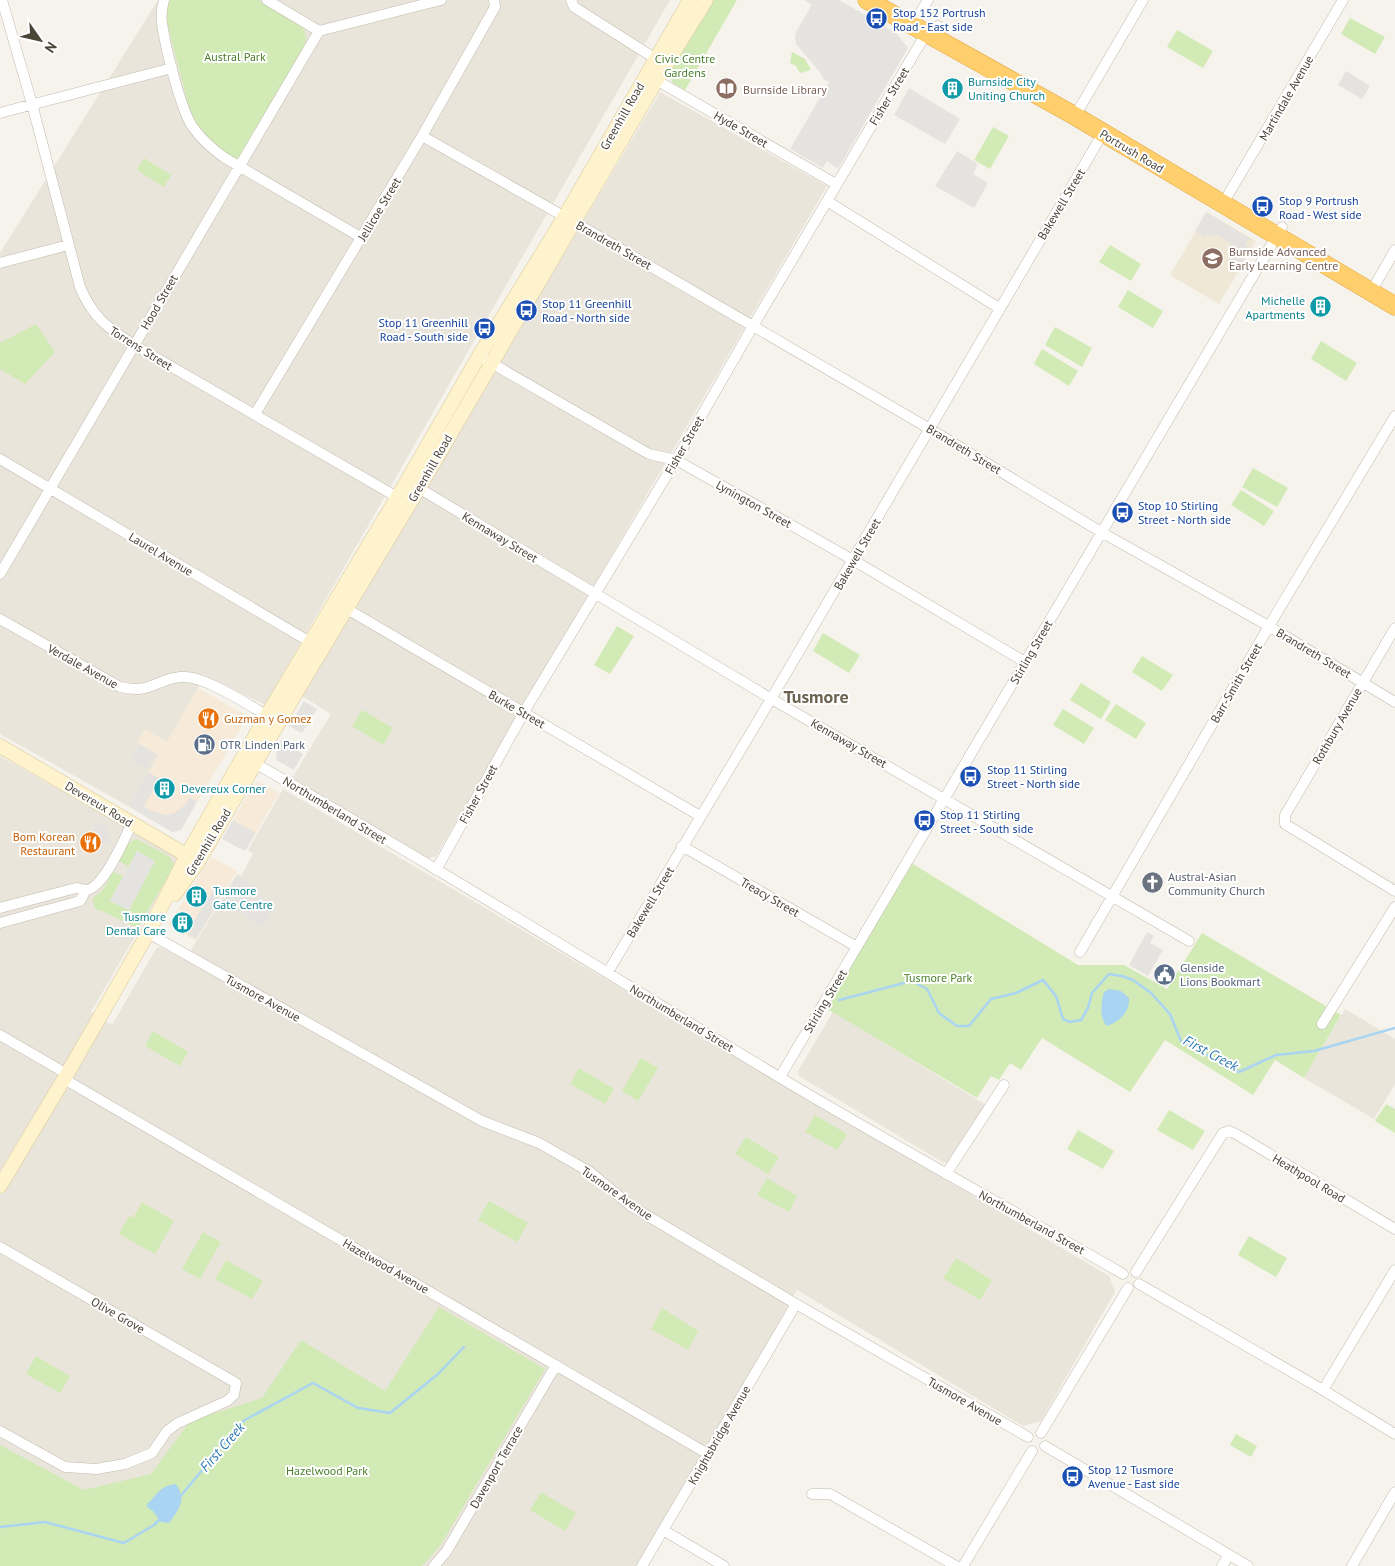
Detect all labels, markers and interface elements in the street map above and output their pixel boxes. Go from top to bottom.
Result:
place label: Stop 152 Portrush Road - East side [893,5,986,34]
bus stop icon: Stop 152 Portrush Road - East side [865,7,889,31]
north arrow [15,15,65,65]
text: N [41,38,61,56]
park label: Austral Park [204,49,266,64]
park label: Civic Centre Gardens [655,51,715,80]
street label: Martindale Avenue [1255,53,1317,143]
street label: Fisher Street [866,64,912,128]
place label: Burnside City Uniting Church [968,74,1045,103]
building icon: Burnside City Uniting Church [940,76,964,100]
library icon: Burnside Library [715,77,739,101]
street label: Greenhill Road [597,80,647,152]
place label: Burnside Library [743,82,827,97]
street label: Hyde Street [711,107,771,151]
street label: Portrush Road [1097,126,1167,176]
street label: Bakewell Street [1034,166,1088,242]
street label: Jellicoe Street [354,175,404,244]
place label: Stop 9 Portrush Road - West side [1279,193,1362,222]
bus stop icon: Stop 9 Portrush Road - West side [1251,195,1275,219]
street label: Brandreth Street [574,217,654,273]
place label: Burnside Advanced Early Learning Centre [1229,244,1338,273]
school or university icon: Burnside Advanced Early Learning Centre [1201,246,1225,270]
street label: Hood Street [137,272,181,332]
place label: Michelle Apartments [1246,293,1305,322]
building icon: Michelle Apartments [1309,295,1333,319]
place label: Stop 11 Greenhill Road - North side [542,296,632,325]
bus stop icon: Stop 11 Greenhill Road - North side [514,298,538,322]
place label: Stop 11 Greenhill Road - South side [378,315,468,344]
bus stop icon: Stop 11 Greenhill Road - South side [472,317,496,341]
street label: Torrens Street [107,323,175,373]
street label: Fisher Street [661,413,707,477]
street label: Brandreth Street [924,421,1004,477]
street label: Greenhill Road [405,432,455,504]
street label: Lynington Street [714,477,794,531]
place label: Stop 10 Stirling Street - North side [1138,498,1231,527]
bus stop icon: Stop 10 Stirling Street - North side [1110,500,1134,524]
street label: Kennaway Street [459,508,541,566]
street label: Bakewell Street [830,516,884,592]
street label: Laurel Avenue [126,529,196,579]
street label: Stirling Street [1007,617,1055,687]
street label: Brandreth Street [1274,625,1354,681]
street label: Verdale Avenue [44,640,121,692]
street label: Barr-Smith Street [1207,641,1265,725]
district label: Tusmore [783,685,849,708]
street label: Rothbury Avenue [1309,685,1365,767]
street label: Burke Street [486,687,548,731]
restaurant icon: Guzman y Gomez [196,706,220,730]
place label: Guzman y Gomez [224,711,312,726]
street label: Kennaway Street [808,715,890,771]
fuel station icon: OTR Linden Park [192,732,216,756]
place label: OTR Linden Park [220,737,305,752]
street label: Fisher Street [456,762,500,826]
place label: Stop 11 Stirling Street - North side [987,762,1080,791]
bus stop icon: Stop 11 Stirling Street - North side [959,764,983,788]
street label: Northumberland Street [280,773,390,847]
building icon: Devereux Corner [153,776,177,800]
street label: Devereux Road [62,778,136,830]
place label: Devereux Corner [181,781,266,796]
street label: Greenhill Road [182,806,234,878]
place label: Stop 11 Stirling Street - South side [940,807,1033,836]
bus stop icon: Stop 11 Stirling Street - South side [912,809,936,833]
place label: Bom Korean Restaurant [13,829,75,858]
restaurant icon: Bom Korean Restaurant [79,831,103,855]
street label: Bakewell Street [623,864,677,940]
place label: Austral-Asian Community Church [1168,869,1265,898]
church icon: Austral-Asian Community Church [1140,871,1164,895]
street label: Treacy Street [738,874,802,920]
place label: Tusmore Gate Centre [213,883,273,912]
building icon: Tusmore Gate Centre [185,885,209,909]
place label: Tusmore Dental Care [106,909,166,938]
building icon: Tusmore Dental Care [170,911,194,935]
place label: Glenside Lions Bookmart [1180,960,1261,989]
public building icon: Glenside Lions Bookmart [1152,962,1176,986]
street label: Stirling Street [800,967,850,1035]
park label: Tusmore Park [904,970,973,985]
street label: Tusmore Avenue [223,971,303,1025]
street label: Northumberland Street [627,981,737,1055]
water label: First Creek [1180,1031,1242,1075]
street label: Heathpool Road [1270,1150,1348,1206]
street label: Tusmore Avenue [578,1163,656,1223]
street label: Northumberland Street [976,1187,1088,1257]
street label: Hazelwood Avenue [340,1235,432,1297]
street label: Olive Grove [89,1294,147,1336]
street label: Tusmore Avenue [925,1374,1005,1428]
street label: Knightsbridge Avenue [685,1383,753,1487]
water label: First Creek [196,1418,249,1475]
street label: Davenport Terrace [466,1423,526,1511]
place label: Stop 12 Tusmore Avenue - East side [1088,1462,1180,1491]
park label: Hazelwood Park [286,1463,368,1478]
bus stop icon: Stop 12 Tusmore Avenue - East side [1060,1464,1084,1488]

